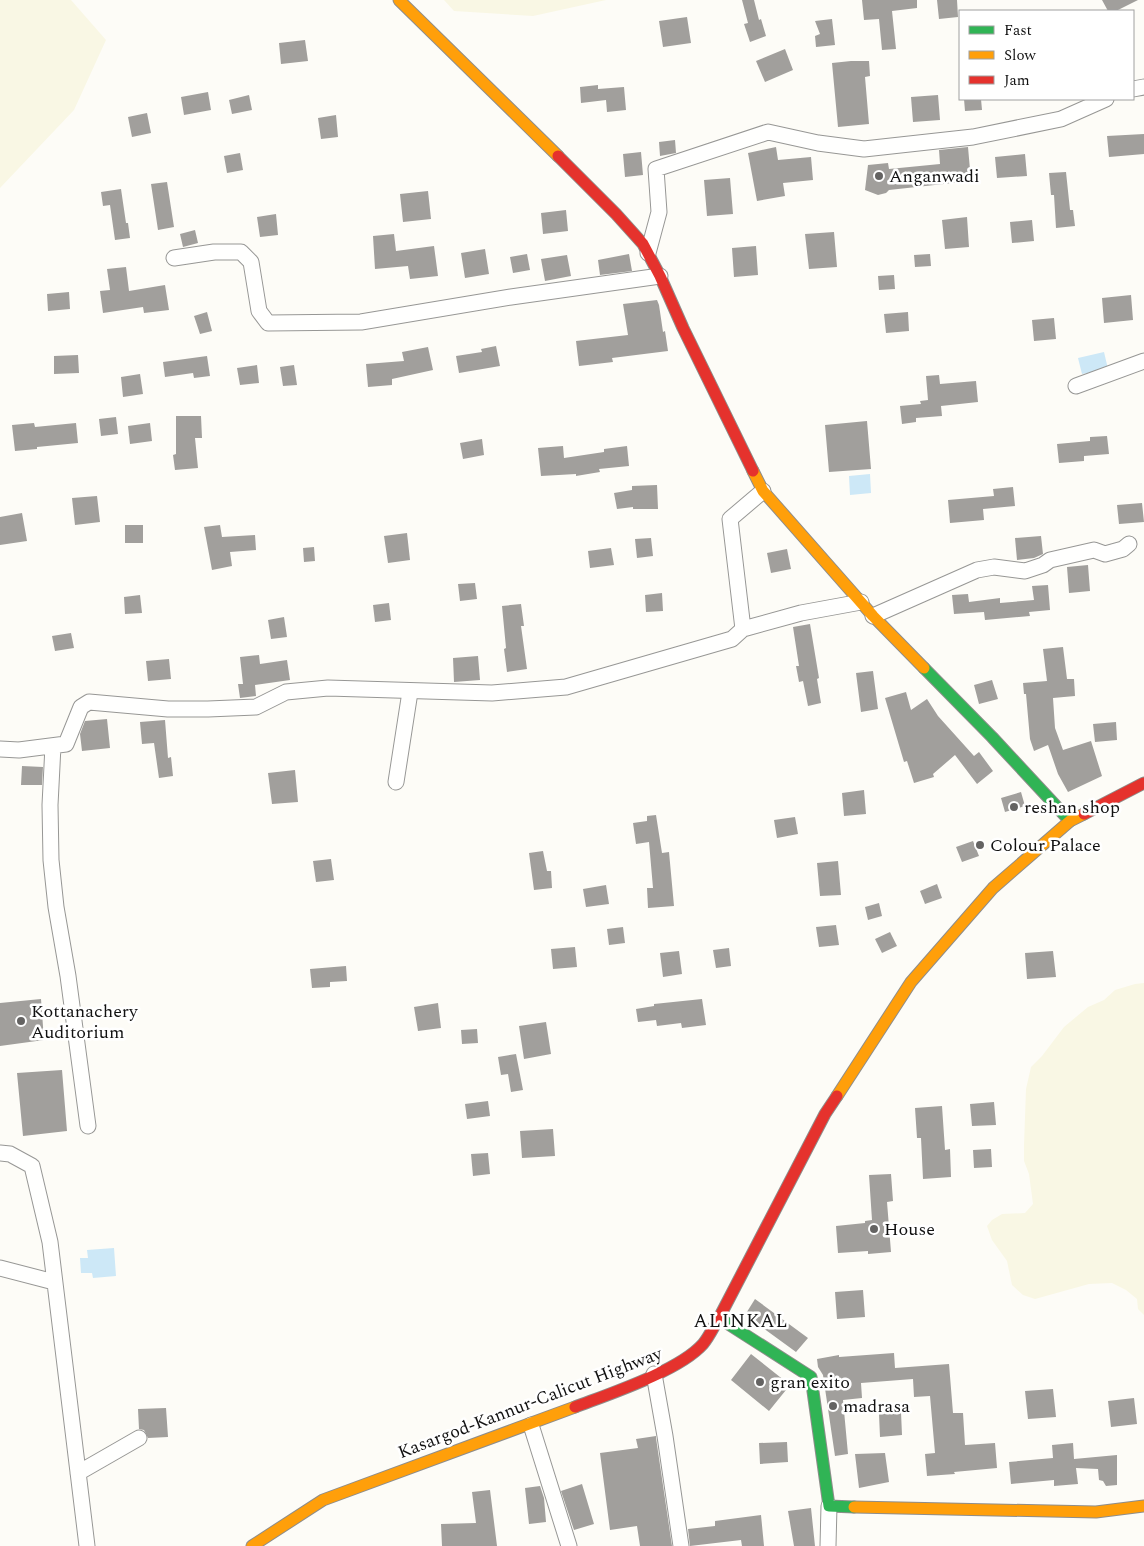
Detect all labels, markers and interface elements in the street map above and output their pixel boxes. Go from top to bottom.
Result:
legend [959,10,1134,100]
text: Fast [1004,19,1032,42]
text: Slow [1004,44,1036,67]
text: Jam [1004,69,1030,92]
place label: Anganwadi [889,163,980,190]
marker: Anganwadi [873,170,885,182]
place label: reshan shop [1024,794,1120,821]
marker: reshan shop [1008,801,1020,813]
place label: Colour Palace [990,832,1101,859]
marker: Colour Palace [974,839,986,851]
place label: Kottanachery Auditorium [31,998,139,1046]
marker: Kottanachery Auditorium [15,1015,27,1027]
place label: House [884,1216,935,1243]
marker: House [868,1223,880,1235]
district label: ALINKAL [694,1307,788,1336]
street label: Kasargod-Kannur-Calicut Highway [394,1340,667,1466]
place label: gran exito [770,1369,850,1396]
marker: gran exito [754,1376,766,1388]
place label: madrasa [843,1393,910,1420]
marker: madrasa [827,1400,839,1412]

